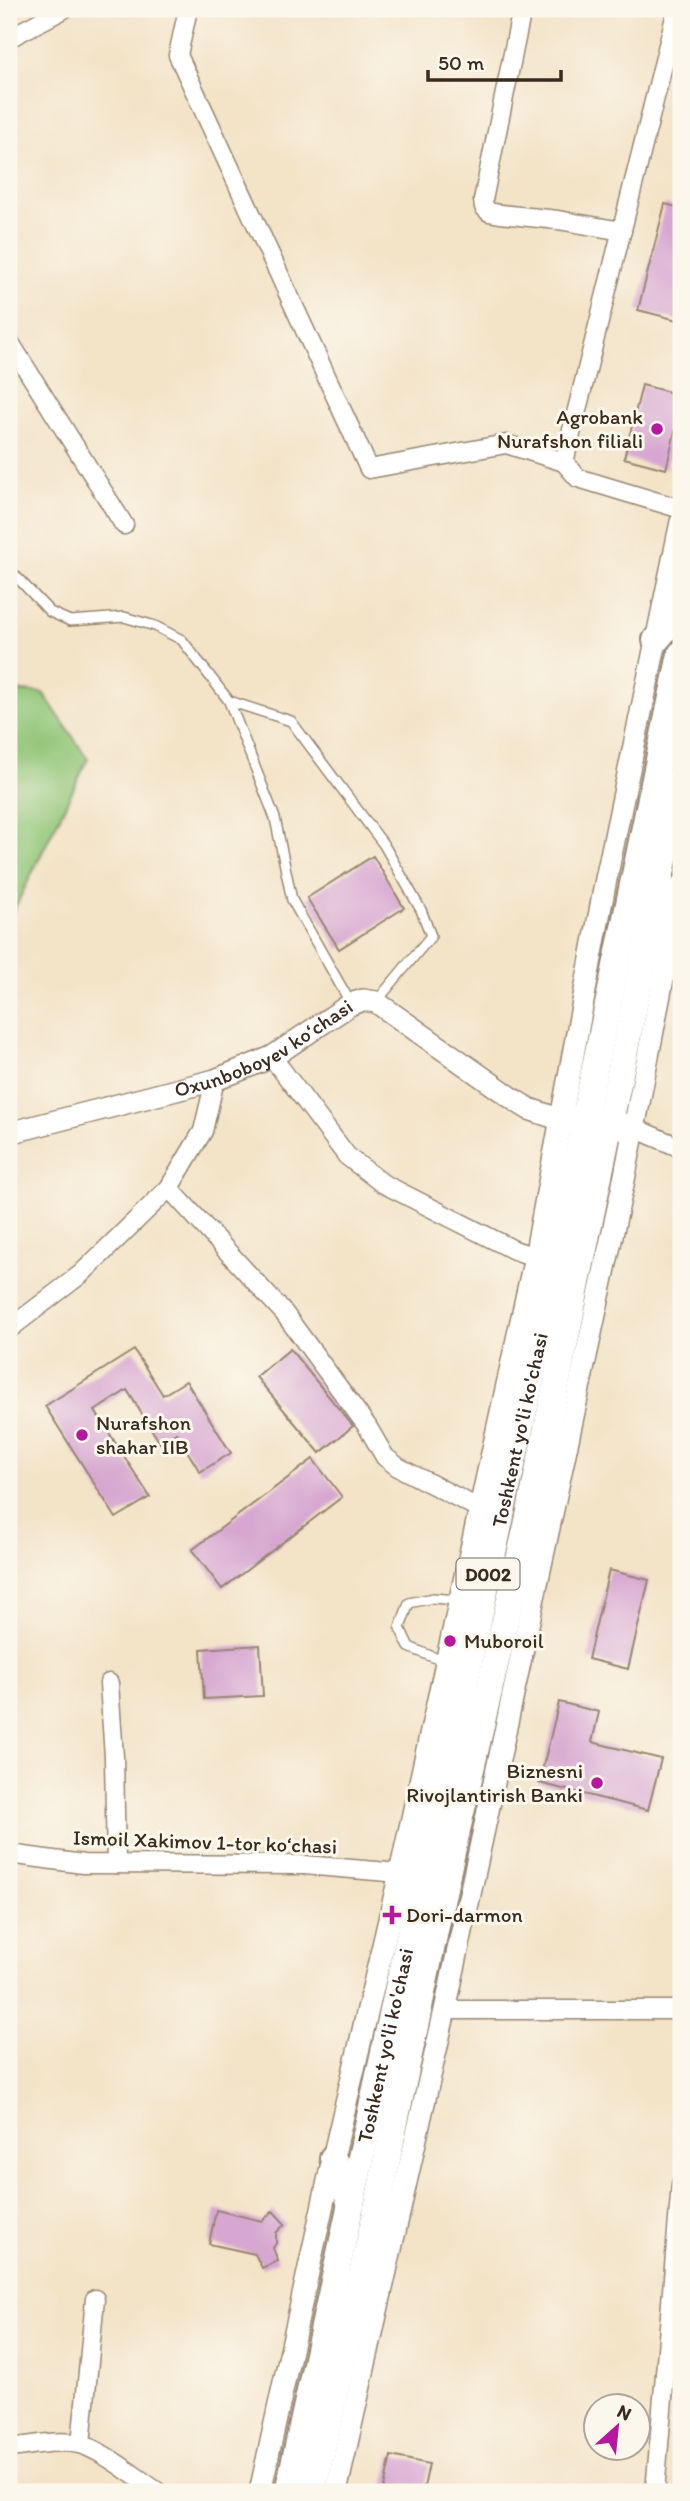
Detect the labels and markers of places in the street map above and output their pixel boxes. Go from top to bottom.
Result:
place label: Agrobank Nurafshon filiali [497,404,643,453]
marker: Agrobank Nurafshon filiali [649,421,665,437]
place label: Nurafshon shahar IIB [96,1410,191,1459]
marker: Nurafshon shahar IIB [74,1427,90,1443]
place label: Muboroil [464,1628,544,1653]
marker: Muboroil [442,1633,458,1649]
place label: Biznesni Rivojlantirish Banki [406,1758,583,1807]
marker: Biznesni Rivojlantirish Banki [589,1775,605,1791]
place label: Dori-darmon [406,1902,523,1927]
marker: Dori-darmon [384,1907,400,1923]

